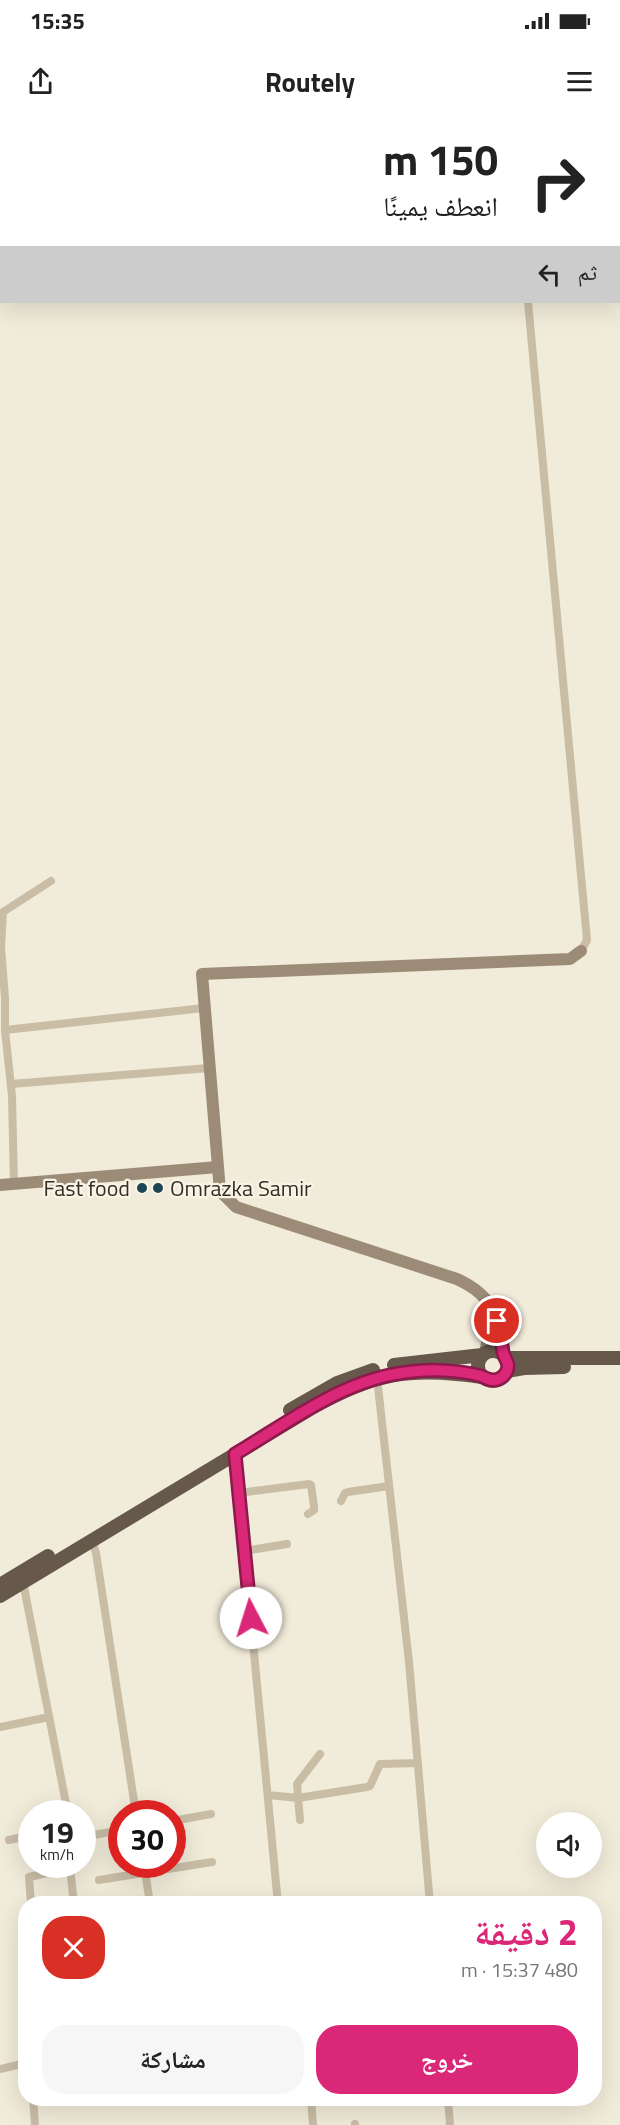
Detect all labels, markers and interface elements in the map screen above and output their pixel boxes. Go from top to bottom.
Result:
text: 15:35 [30,4,85,38]
text: Routely [265,61,355,102]
icon: share [24,65,57,98]
icon: menu [563,65,596,98]
text: 150 m [383,127,498,191]
icon: right [519,144,597,222]
text: انعطف يمينًا [383,185,498,226]
text: ثم [578,255,597,289]
icon: left [533,258,566,291]
place label: Fast food [43,1171,130,1205]
place label: Omrazka Samir [170,1171,312,1205]
marker: Fast food [135,1181,149,1195]
marker: Omrazka Samir [151,1181,165,1195]
pin [471,1295,522,1346]
icon: arrive [480,1304,513,1337]
position arrow [219,1586,283,1650]
speed limit sign: 30 [108,1800,186,1878]
text: 19 [40,1809,74,1855]
map controls [536,1812,602,1878]
button: sound [536,1812,602,1878]
text: km/h [40,1843,74,1866]
text: 2 دقيقة [474,1904,578,1959]
button: close [42,1916,105,1979]
text: 480 m · 15:37 [461,1954,578,1985]
button: مشاركة [42,2025,304,2094]
button: خروج [316,2025,578,2094]

